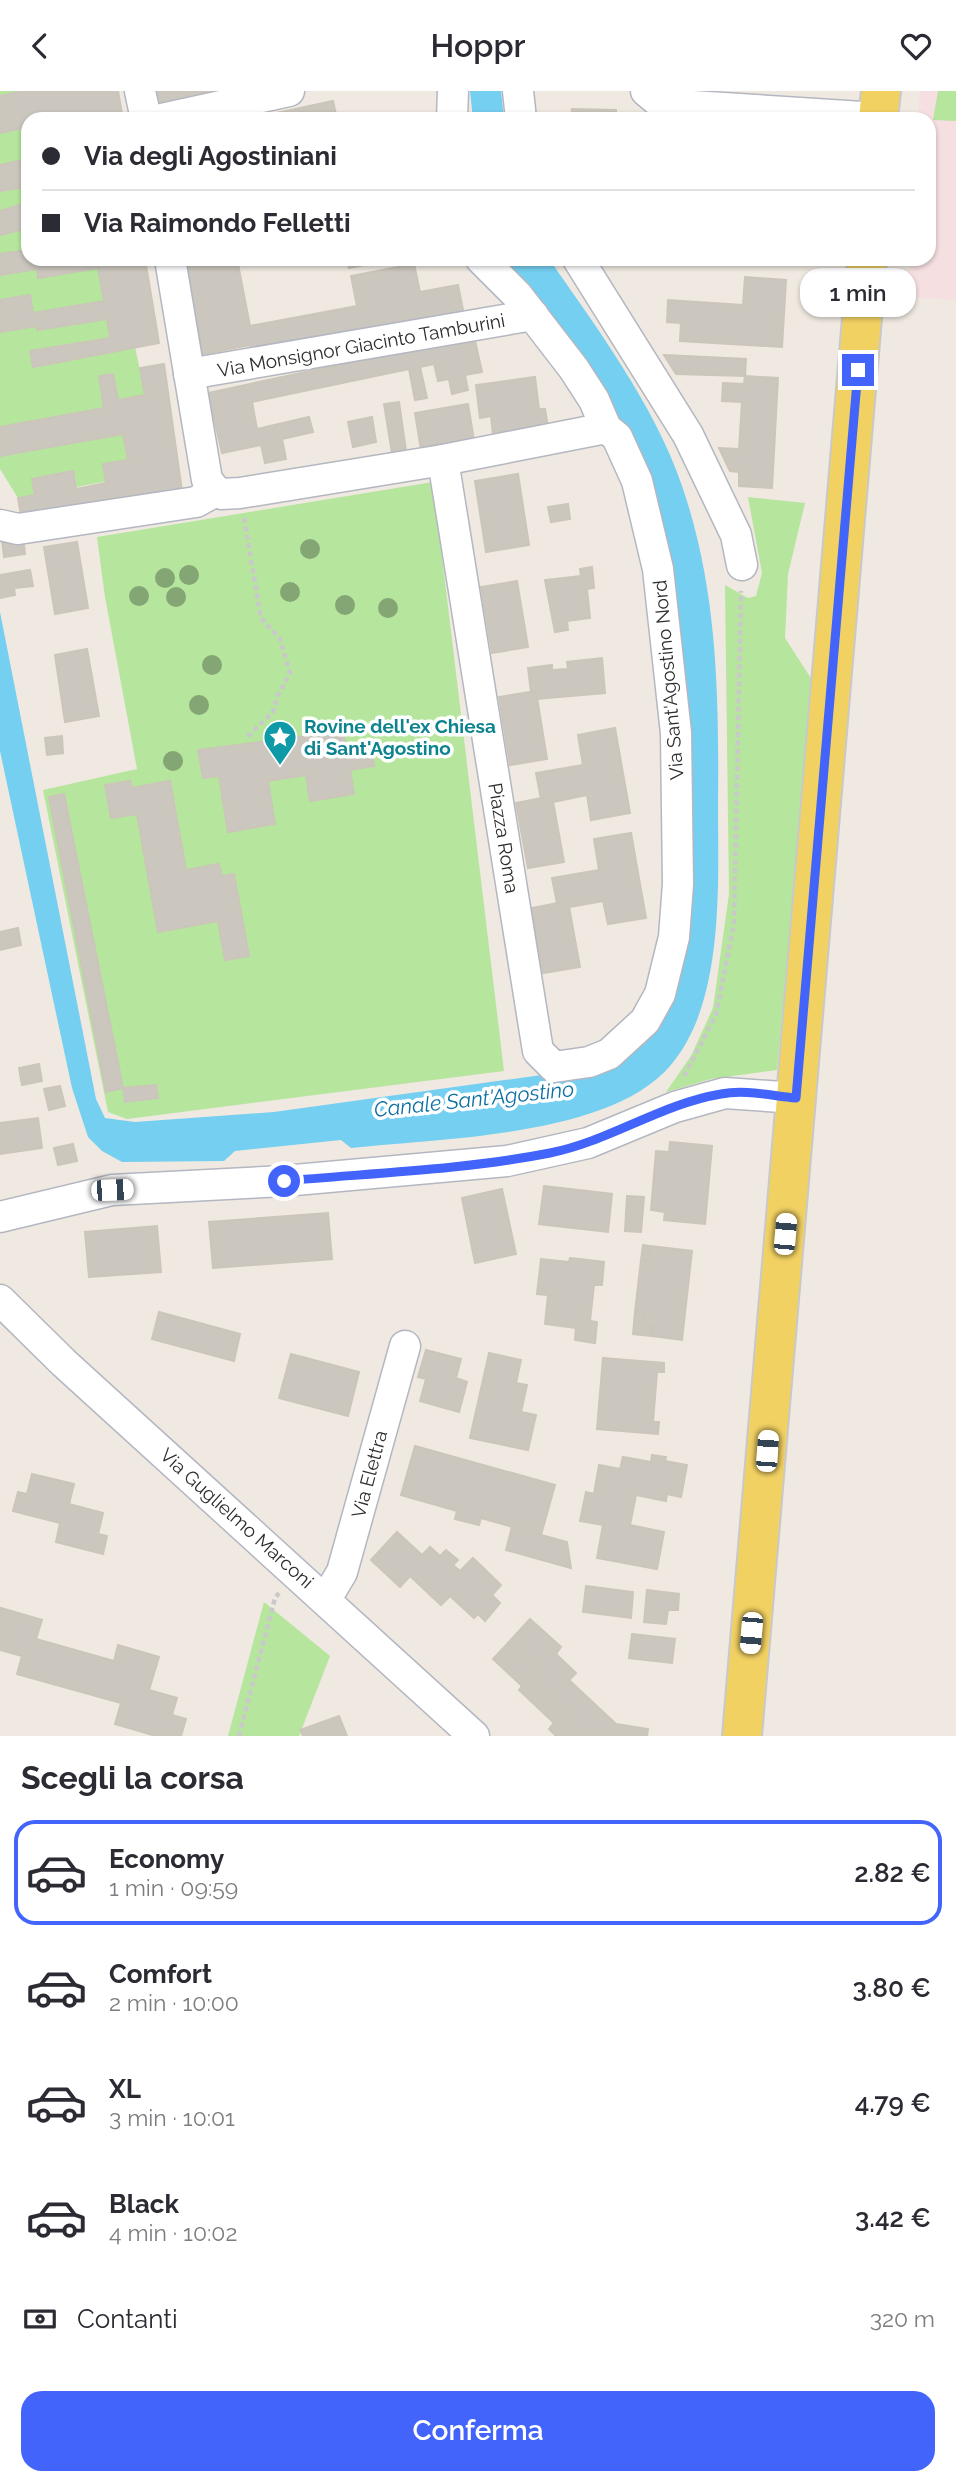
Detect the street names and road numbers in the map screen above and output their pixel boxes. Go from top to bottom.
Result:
street label: Via Monsignor Giacinto Tamburini [216,309,506,381]
street label: Via Sant'Agostino Nord [648,579,688,781]
street label: Piazza Roma [484,781,524,895]
street label: Via Elettra [347,1428,391,1520]
street label: Via Guglielmo Marconi [156,1443,318,1593]

